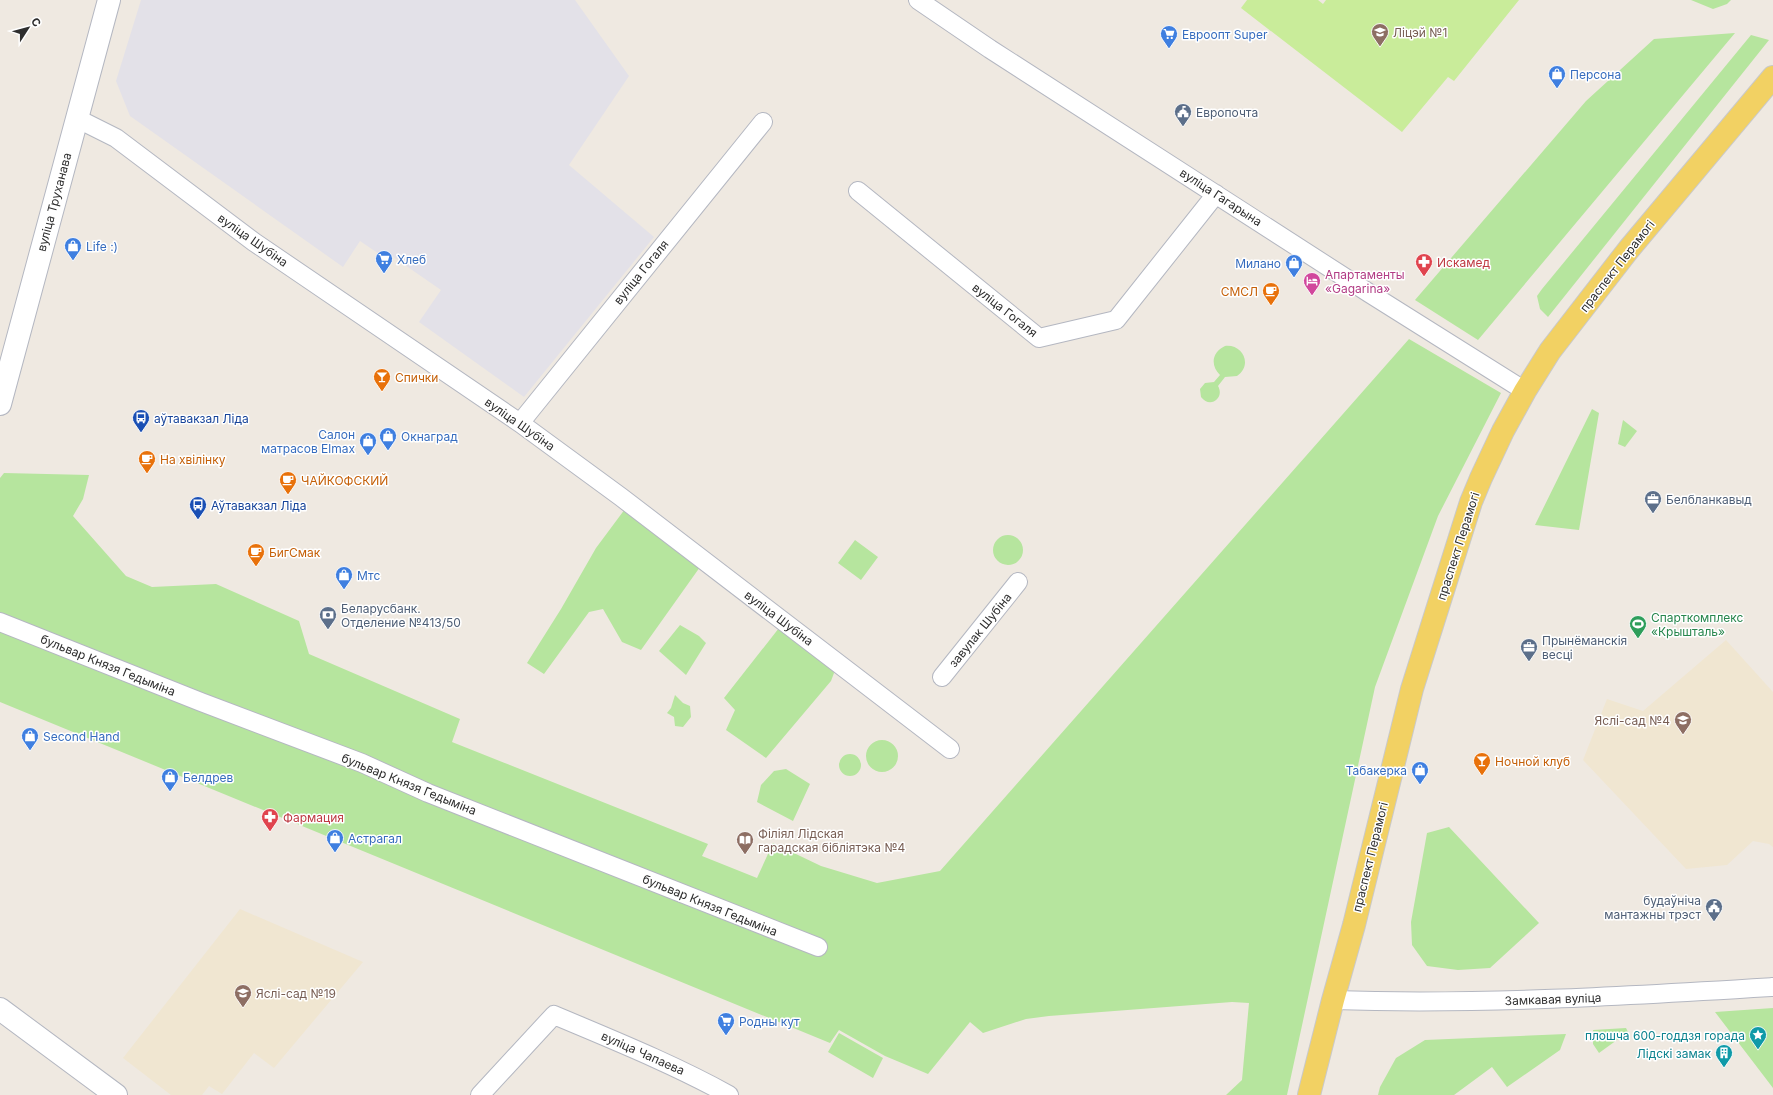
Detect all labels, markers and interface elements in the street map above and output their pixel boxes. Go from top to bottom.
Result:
north arrow [8,8,48,48]
text: С [28,15,44,30]
school or university icon: Ліцэй №1 [1370,22,1390,47]
supermarket icon: Евроопт Super [1159,24,1179,49]
place label: Ліцэй №1 [1393,25,1447,40]
place label: Евроопт Super [1182,27,1268,42]
shop icon: Персона [1547,64,1567,89]
place label: Персона [1570,67,1621,82]
public building icon: Европочта [1173,102,1193,127]
place label: Европочта [1196,105,1258,120]
street label: вуліца Труханава [34,151,74,253]
street label: вуліца Гагарына [1177,165,1265,229]
street label: вуліца Шубіна [215,210,291,270]
street label: праспект Перамогі [1576,217,1658,315]
shop icon: Life :) [63,236,83,261]
street label: вуліца Гогаля [610,237,672,307]
place label: Life :) [86,239,118,254]
supermarket icon: Хлеб [374,249,394,274]
place label: Хлеб [397,252,426,267]
pharmacy icon: Искамед [1414,252,1434,277]
shop icon: Милано [1284,253,1304,278]
place label: Искамед [1437,255,1490,270]
place label: Милано [1235,256,1281,271]
place label: Апартаменты «Gagarina» [1325,267,1405,296]
hotel icon: Апартаменты «Gagarina» [1302,271,1322,296]
street label: вуліца Гогаля [969,280,1041,340]
cafe icon: СМСЛ [1261,281,1281,306]
place label: СМСЛ [1221,284,1258,299]
bar icon: Спички [372,367,392,392]
place label: Спички [395,370,438,385]
street label: вуліца Шубіна [482,394,558,454]
bus stop icon: аўтавакзал Ліда [131,408,151,433]
place label: аўтавакзал Ліда [154,411,249,426]
shop icon: Окнаград [378,426,398,451]
place label: Салон матрасов Elmax [261,427,355,456]
place label: Окнаград [401,429,458,444]
shop icon: Салон матрасов Elmax [358,431,378,456]
cafe icon: На хвілінку [137,449,157,474]
place label: На хвілінку [160,452,226,467]
cafe icon: ЧАЙКОФСКИЙ [278,470,298,495]
place label: ЧАЙКОФСКИЙ [301,473,388,488]
office icon: Белбланкавыд [1643,489,1663,514]
street label: праспект Перамогі [1433,490,1483,602]
place label: Белбланкавыд [1666,492,1752,507]
bus stop icon: Аўтавакзал Ліда [188,495,208,520]
place label: Аўтавакзал Ліда [211,498,307,513]
cafe icon: БигСмак [246,542,266,567]
place label: БигСмак [269,545,321,560]
shop icon: Мтс [334,565,354,590]
place label: Мтс [357,568,380,583]
street label: вуліца Шубіна [742,587,816,649]
street label: завулак Шубіна [945,590,1015,670]
place label: Беларусбанк. Отделение №413/50 [341,601,461,630]
bank icon: Беларусбанк. Отделение №413/50 [318,605,338,630]
place label: Спарткомплекс «Крышталь» [1651,610,1744,639]
sports icon: Спарткомплекс «Крышталь» [1628,614,1648,639]
street label: бульвар Князя Гедыміна [38,631,178,699]
place label: Прынёманскія весці [1542,633,1627,662]
office icon: Прынёманскія весці [1519,637,1539,662]
school or university icon: Яслі-сад №4 [1673,710,1693,735]
place label: Яслі-сад №4 [1595,713,1670,728]
shop icon: Second Hand [20,726,40,751]
place label: Second Hand [43,729,120,744]
street label: бульвар Князя Гедыміна [339,750,479,818]
bar icon: Ночной клуб [1472,751,1492,776]
place label: Ночной клуб [1495,754,1570,769]
shop icon: Табакерка [1410,760,1430,785]
place label: Табакерка [1346,763,1407,778]
shop icon: Белдрев [160,767,180,792]
place label: Белдрев [183,770,234,785]
street label: праспект Перамогі [1349,801,1391,913]
pharmacy icon: Фармация [260,807,280,832]
place label: Фармация [283,810,344,825]
place label: Філіял Лідская гарадская бібліятэка №4 [758,826,906,855]
shop icon: Астрагал [325,828,345,853]
library icon: Філіял Лідская гарадская бібліятэка №4 [735,830,755,855]
place label: Астрагал [348,831,402,846]
street label: бульвар Князя Гедыміна [640,871,780,939]
place label: будаўніча мантажны трэст [1604,893,1701,922]
public building icon: будаўніча мантажны трэст [1704,897,1724,922]
school or university icon: Яслі-сад №19 [233,983,253,1008]
place label: Яслі-сад №19 [256,986,336,1001]
street label: Замкавая вуліца [1504,990,1602,1008]
supermarket icon: Родны кут [716,1011,736,1036]
place label: Родны кут [739,1014,800,1029]
place icon: плошча 600-годдзя горада [1748,1025,1768,1050]
street label: вуліца Чапаева [599,1028,687,1078]
place label: плошча 600-годдзя горада [1585,1028,1745,1043]
building icon: Лідскі замак [1714,1043,1734,1068]
place label: Лідскі замак [1637,1046,1711,1061]

